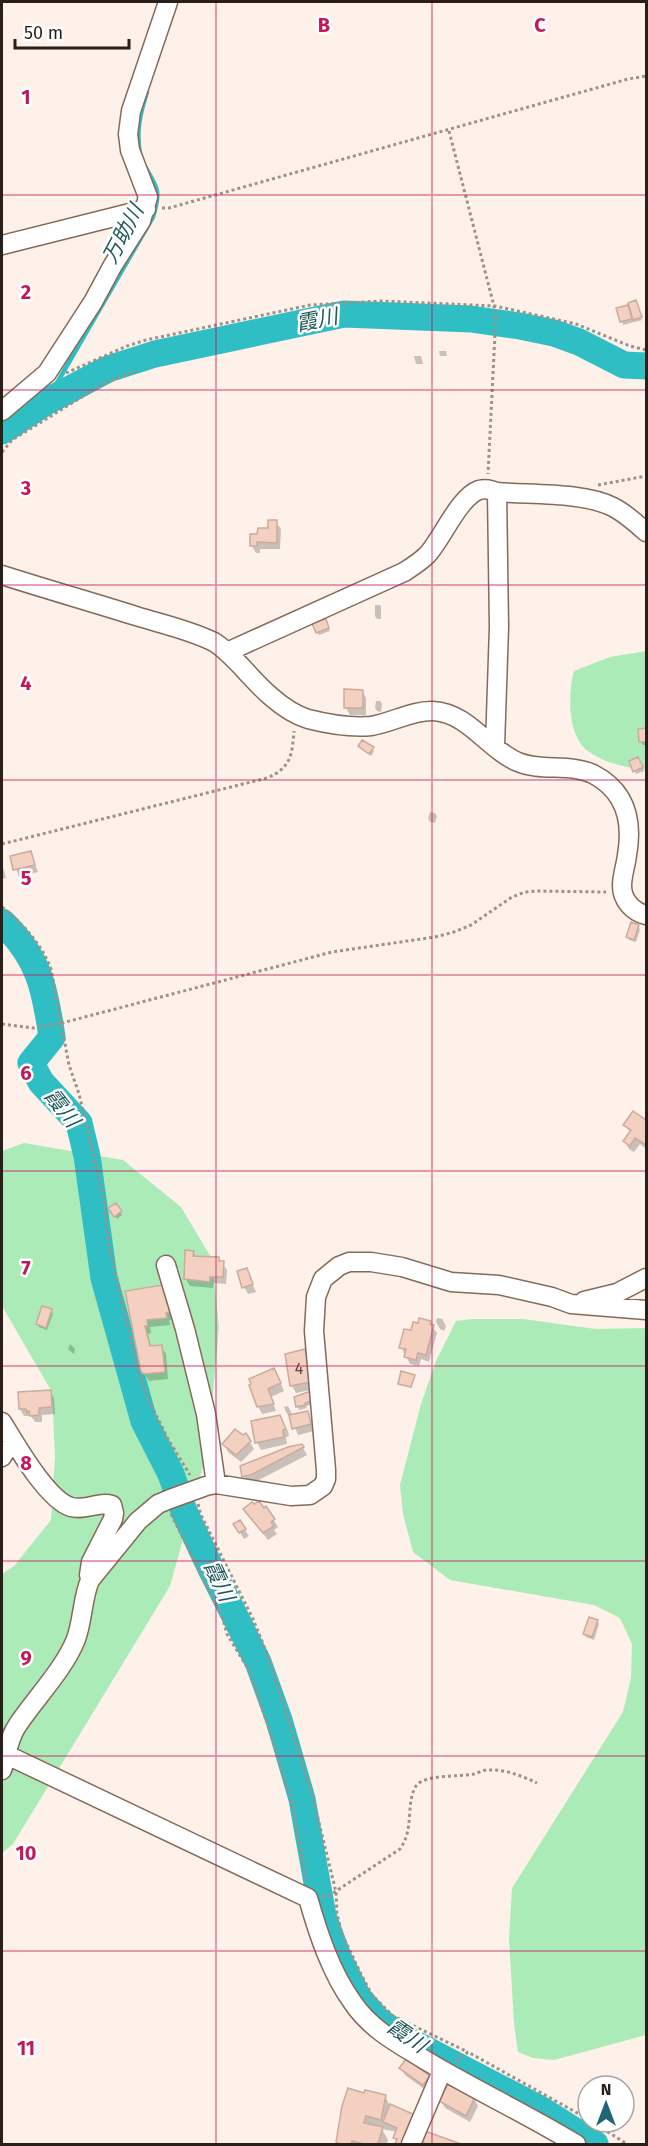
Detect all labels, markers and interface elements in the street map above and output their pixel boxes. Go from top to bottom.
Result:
scale bar [15,12,129,50]
text: B [318,13,330,37]
text: C [534,13,546,37]
text: 50 m [24,22,63,44]
text: 1 [21,85,31,109]
water label: 万助川 [97,198,150,268]
text: 2 [21,280,31,304]
water label: 霞川 [294,303,342,337]
text: 3 [20,476,31,500]
text: 4 [20,671,32,695]
text: 5 [21,866,32,890]
text: 6 [20,1061,32,1085]
water label: 霞川 [39,1083,86,1134]
text: 7 [21,1256,31,1280]
house number: 4 [295,1359,304,1378]
text: 8 [20,1451,32,1475]
water label: 霞川 [198,1556,241,1607]
text: 9 [20,1646,32,1670]
text: 10 [16,1841,36,1865]
water label: 霞川 [382,2013,433,2060]
text: 11 [17,2036,35,2060]
north arrow [576,2074,636,2134]
text: N [601,2080,611,2099]

